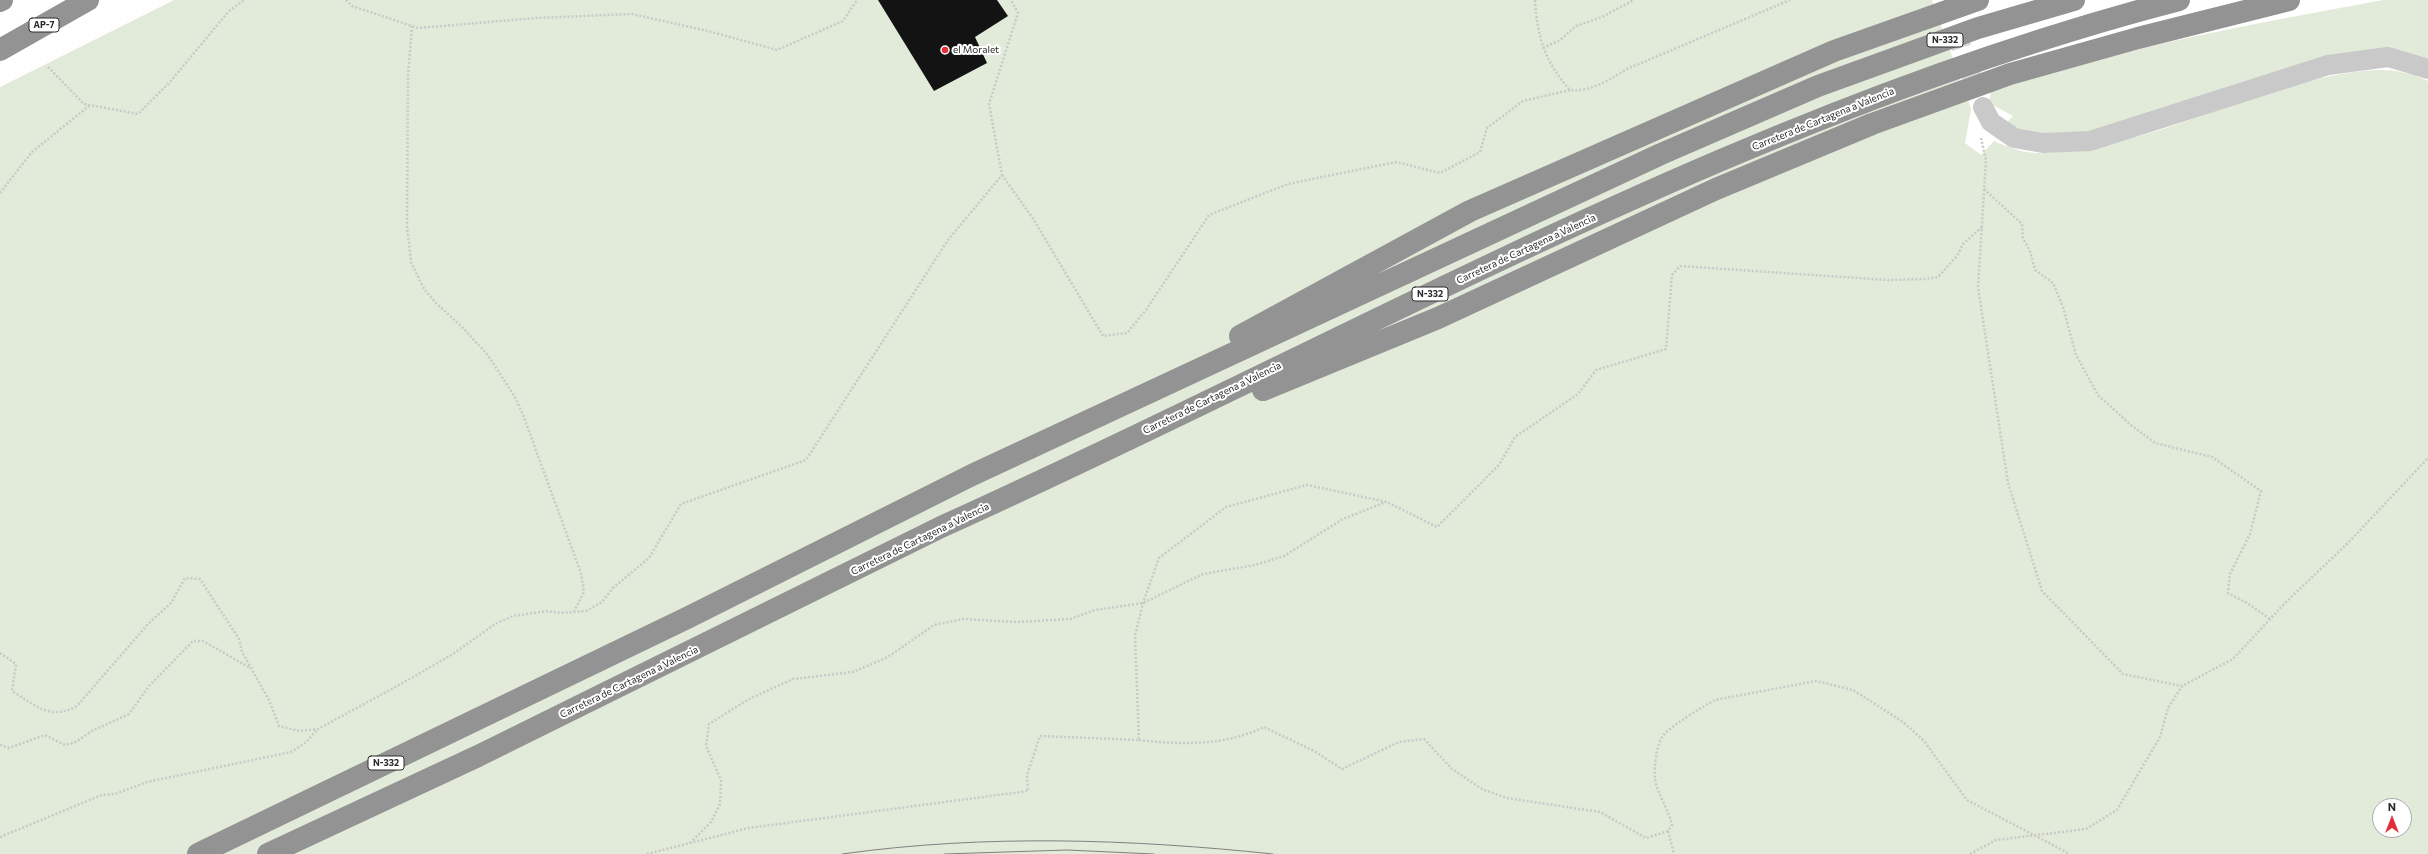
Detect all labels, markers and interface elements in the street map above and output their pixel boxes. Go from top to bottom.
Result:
road number: AP-7 [29,18,59,32]
road number: N-332 [1927,33,1963,47]
place label: el Moralet [953,44,999,56]
marker: el Moralet [940,45,950,55]
street label: Carretera de Cartagena a Valencia [1750,85,1896,153]
street label: Carretera de Cartagena a Valencia [1454,211,1598,287]
road number: N-332 [1412,287,1448,301]
street label: Carretera de Cartagena a Valencia [1141,359,1283,437]
street label: Carretera de Cartagena a Valencia [849,500,991,578]
street label: Carretera de Cartagena a Valencia [558,643,700,721]
road number: N-332 [368,756,404,770]
north arrow [2372,798,2412,838]
text: N [2388,800,2396,813]

